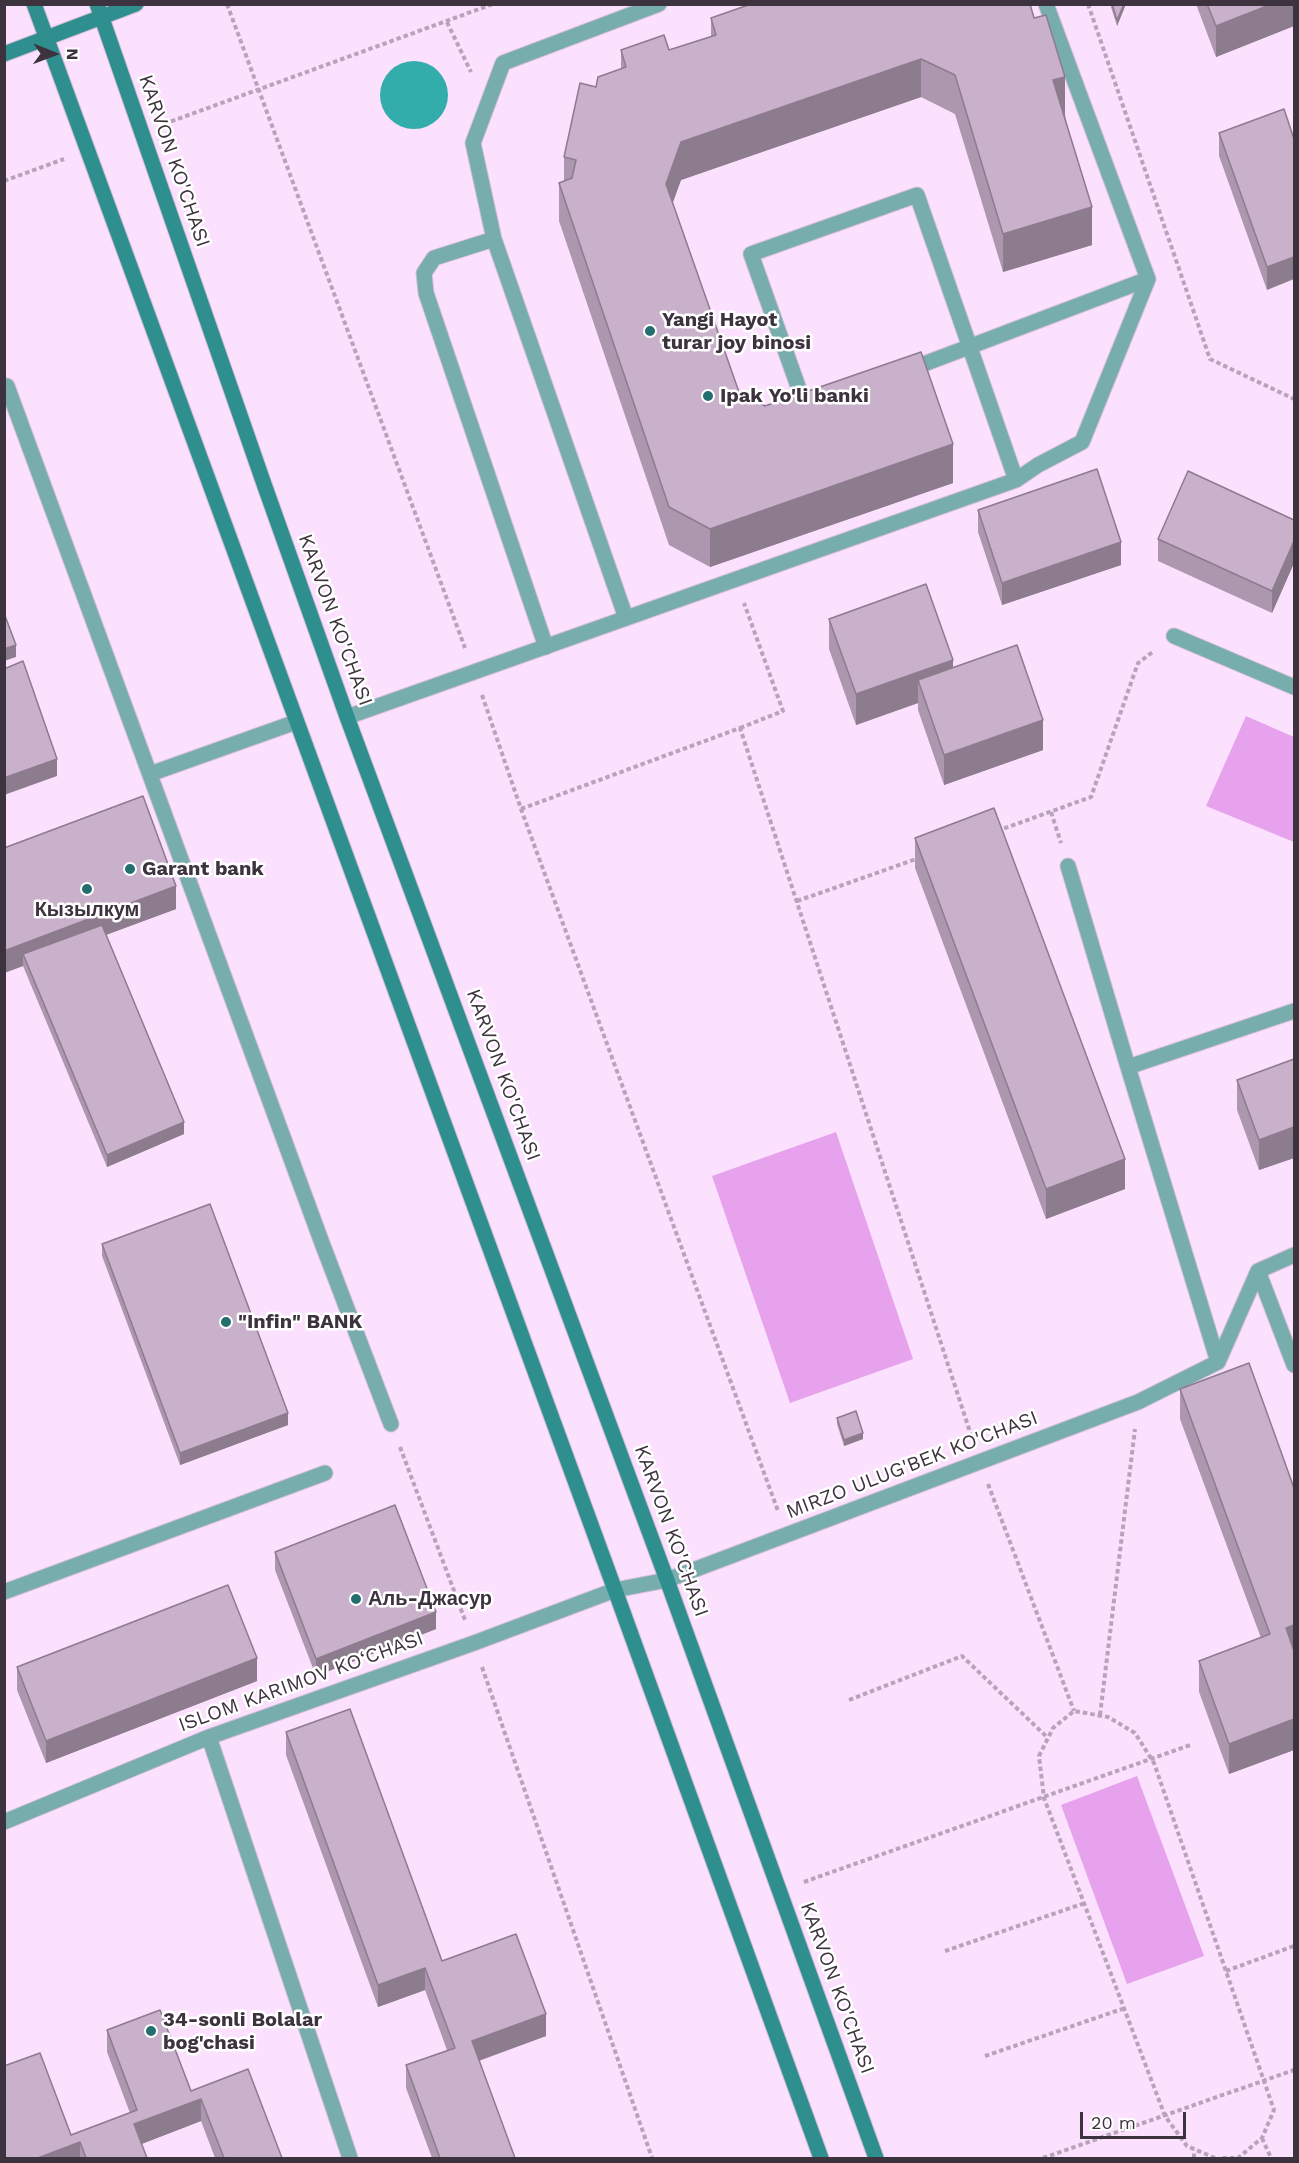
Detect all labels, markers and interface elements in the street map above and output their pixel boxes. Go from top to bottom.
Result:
north arrow [24,24,84,84]
text: N [63,48,82,60]
street label: KARVON KO'CHASI [133,72,215,250]
place label: Yangi Hayot turar joy binosi [662,308,811,355]
marker: Yangi Hayot turar joy binosi [643,324,657,338]
place label: Ipak Yo'li banki [720,384,869,408]
marker: Ipak Yo'li banki [701,389,715,403]
street label: KARVON KO'CHASI [293,531,377,709]
place label: Garant bank [142,857,264,881]
marker: Garant bank [123,862,137,876]
marker: Кызылкум [80,882,94,896]
place label: Кызылкум [35,898,139,922]
street label: KARVON KO'CHASI [461,986,545,1164]
place label: "Infin" BANK [238,1310,362,1334]
marker: "Infin" BANK [219,1315,233,1329]
street label: MIRZO ULUG'BEK KO'CHASI [783,1406,1041,1524]
street label: KARVON KO'CHASI [629,1442,713,1620]
place label: Аль-Джасур [368,1587,492,1611]
marker: Аль-Джасур [349,1592,363,1606]
street label: ISLOM KARIMOV KO‘CHASI [175,1626,427,1738]
street label: KARVON KO'CHASI [795,1899,879,2077]
place label: 34-sonli Bolalar bog'chasi [163,2008,322,2055]
marker: 34-sonli Bolalar bog'chasi [144,2024,158,2038]
scale bar [1083,2100,1190,2138]
text: 20 m [1091,2112,1136,2133]

